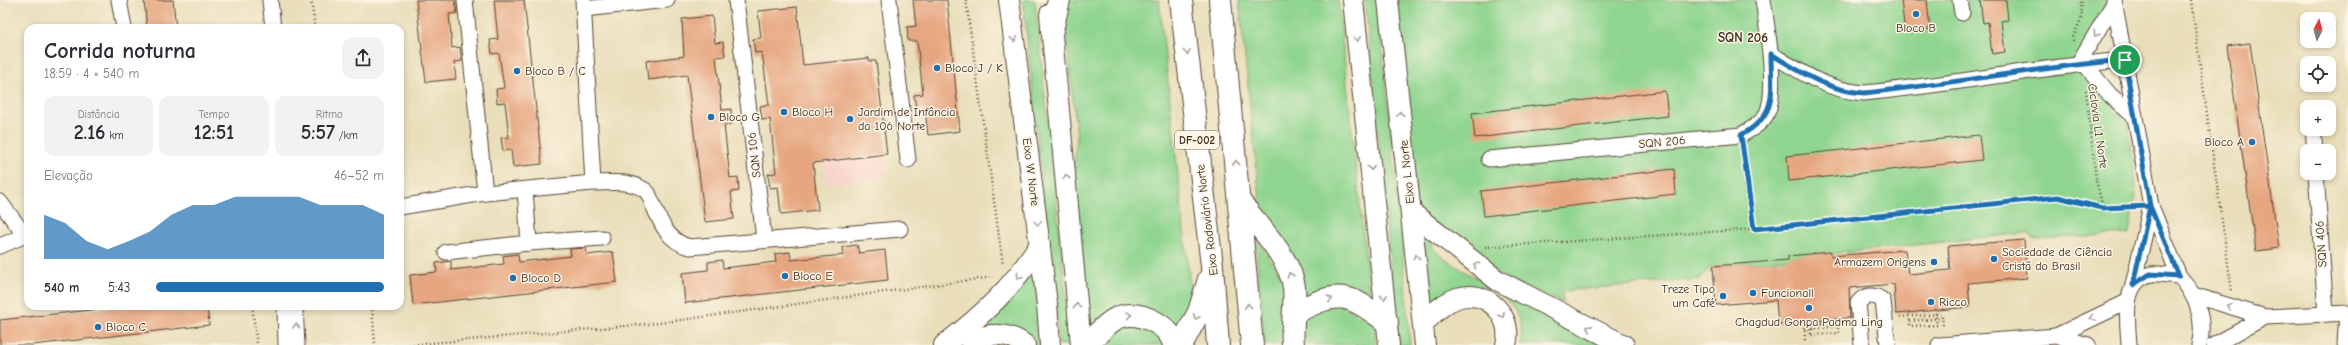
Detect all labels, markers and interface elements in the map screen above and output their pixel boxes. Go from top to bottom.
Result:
marker: Bloco B [1911,9,1921,19]
north arrow [2300,12,2336,48]
map controls [2300,12,2336,180]
place label: Bloco B [1896,21,1936,35]
one-way arrow [2094,29,2101,36]
district label: SQN 206 [1718,30,1768,45]
one-way arrow [1009,36,1018,42]
one-way arrow [1352,36,1361,42]
button: share [342,37,384,79]
text: Corrida noturna [44,38,196,64]
pin [2108,43,2142,77]
one-way arrow [1182,49,1191,55]
icon: arrive [2114,49,2136,71]
button: locate [2300,56,2336,92]
place label: Bloco J / K [945,61,1003,75]
marker: Bloco J / K [932,63,942,73]
place label: Bloco B / C [525,64,586,78]
text: 18:59 · 4 × 540 m [44,66,139,81]
marker: Bloco B / C [512,66,522,76]
street label: Ciclovia L1 Norte [2085,83,2111,169]
button: + [2300,100,2336,136]
place label: Bloco H [792,105,833,119]
place label: Jardim de Infância da 106 Norte [858,105,955,133]
marker: Bloco H [779,107,789,117]
text: Distância [78,108,120,121]
text: Tempo [198,108,230,121]
text: Ritmo [316,108,343,121]
place label: Bloco G [719,110,761,124]
one-way arrow [1396,111,1405,117]
marker: Bloco G [706,112,716,122]
marker: Jardim de Infância da 106 Norte [845,114,855,124]
text: 2.16 [74,121,106,144]
text: 12:51 [194,121,234,144]
text: 5:57 [301,121,335,144]
text: km [106,129,124,142]
text: /km [335,129,358,142]
road number: DF-002 [1175,131,1219,149]
street label: SQN 106 [744,132,764,178]
street label: SQN 206 [1638,133,1686,151]
place label: Bloco A [2204,135,2244,149]
street label: Eixo W Norte [1020,137,1042,207]
marker: Bloco A [2247,137,2257,147]
street label: Eixo L Norte [1397,140,1417,204]
button: − [2300,144,2336,180]
one-way arrow [1232,160,1241,166]
street label: Eixo Rodoviário Norte [1193,164,1221,276]
one-way arrow [1366,165,1375,171]
text: Elevação [44,168,93,183]
text: 46–52 m [334,168,384,183]
one-way arrow [1061,174,1070,180]
one-way arrow [1033,220,1042,226]
street label: SQN 406 [2312,220,2330,268]
place label: Sociedade de Ciência Cristã do Brasil [2002,245,2112,273]
one-way arrow [1412,254,1421,260]
marker: Sociedade de Ciência Cristã do Brasil [1989,254,1999,264]
place label: Armazem Origens [1834,255,1926,269]
marker: Armazem Origens [1929,257,1939,267]
one-way arrow [1474,262,1481,269]
place label: Bloco E [793,269,833,283]
place label: Bloco D [521,271,561,285]
marker: Bloco E [780,271,790,281]
one-way arrow [1286,271,1295,278]
one-way arrow [1016,272,1023,279]
marker: Bloco D [508,273,518,283]
text: 540 m [44,280,79,295]
text: 5:43 [108,280,130,295]
place label: Treze Tipo um Café [1662,282,1715,310]
place label: Funcionall [1761,286,1814,300]
marker: Funcionall [1748,288,1758,298]
marker: Treze Tipo um Café [1718,291,1728,301]
one-way arrow [1379,294,1388,300]
one-way arrow [1327,295,1333,304]
place label: Ricco [1939,295,1967,309]
marker: Ricco [1926,297,1936,307]
one-way arrow [2225,302,2232,311]
one-way arrow [1073,303,1082,309]
one-way arrow [1244,303,1253,309]
marker: Chagdud Gonpa Padma Ling [1804,303,1814,313]
one-way arrow [1126,311,1132,320]
one-way arrow [1497,311,1504,318]
one-way arrow [1193,312,1201,320]
one-way arrow [2089,313,2096,321]
place label: Chagdud Gonpa Padma Ling [1735,315,1883,329]
place label: Bloco C [106,320,146,334]
marker: Bloco C [93,322,103,332]
one-way arrow [292,322,300,328]
one-way arrow [1586,325,1593,333]

